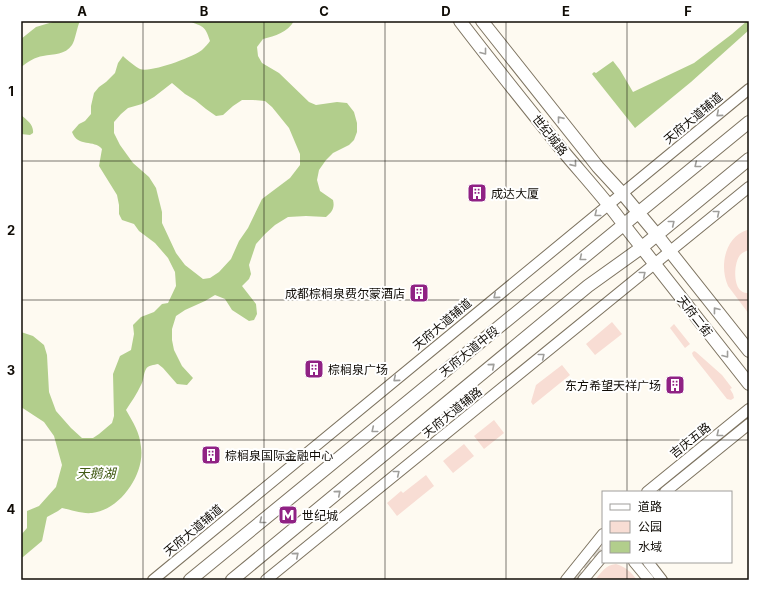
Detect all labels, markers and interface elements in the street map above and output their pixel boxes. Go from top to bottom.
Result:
text: A [77,3,87,19]
text: B [200,3,209,19]
text: C [319,3,329,19]
text: D [441,3,451,19]
text: E [562,3,570,19]
text: F [684,3,692,19]
one-way arrow [479,47,486,54]
text: 1 [8,83,14,99]
street label: 天府大道辅道 [661,89,725,147]
one-way arrow [716,109,724,116]
street label: 世纪城路 [529,112,571,158]
one-way arrow [558,117,565,124]
one-way arrow [570,159,577,166]
one-way arrow [695,160,702,167]
building icon: 成达大厦 [466,182,488,204]
place label: 成达大厦 [491,186,539,201]
one-way arrow [594,209,602,216]
one-way arrow [713,211,720,218]
one-way arrow [667,220,674,227]
text: 2 [7,222,15,238]
one-way arrow [580,254,587,261]
one-way arrow [638,272,645,279]
building icon: 成都棕榈泉费尔蒙酒店 [408,282,430,304]
place label: 成都棕榈泉费尔蒙酒店 [285,286,405,301]
one-way arrow [494,292,501,299]
street label: 天府二街 [674,292,716,340]
street label: 天府大道辅道 [410,295,474,353]
one-way arrow [714,307,721,314]
street label: 天府大道中段 [436,323,502,379]
one-way arrow [722,351,729,358]
one-way arrow [537,354,544,361]
building icon: 棕榈泉广场 [303,358,325,380]
text: 3 [7,362,15,378]
place label: 棕榈泉广场 [328,362,388,377]
one-way arrow [487,363,495,370]
building icon: 东方希望天祥广场 [664,374,686,396]
one-way arrow [394,375,401,382]
place label: 东方希望天祥广场 [565,378,661,393]
street label: 天府大道辅路 [419,384,485,440]
street label: 吉庆五路 [667,419,713,461]
one-way arrow [371,425,378,432]
one-way arrow [716,429,723,436]
building icon: 棕榈泉国际金融中心 [200,444,222,466]
place label: 棕榈泉国际金融中心 [225,448,333,463]
water label: 天鹅湖 [76,465,117,481]
one-way arrow [392,470,399,477]
one-way arrow [333,490,340,497]
legend [602,491,732,563]
text: 道路 [638,499,662,514]
text: 4 [7,501,16,517]
street label: 天府大道辅道 [161,501,225,559]
metro station icon: 世纪城 [277,504,299,526]
place label: 世纪城 [302,508,338,523]
one-way arrow [260,516,267,523]
text: 公园 [638,519,662,534]
text: 水域 [638,539,662,554]
one-way arrow [292,553,299,560]

